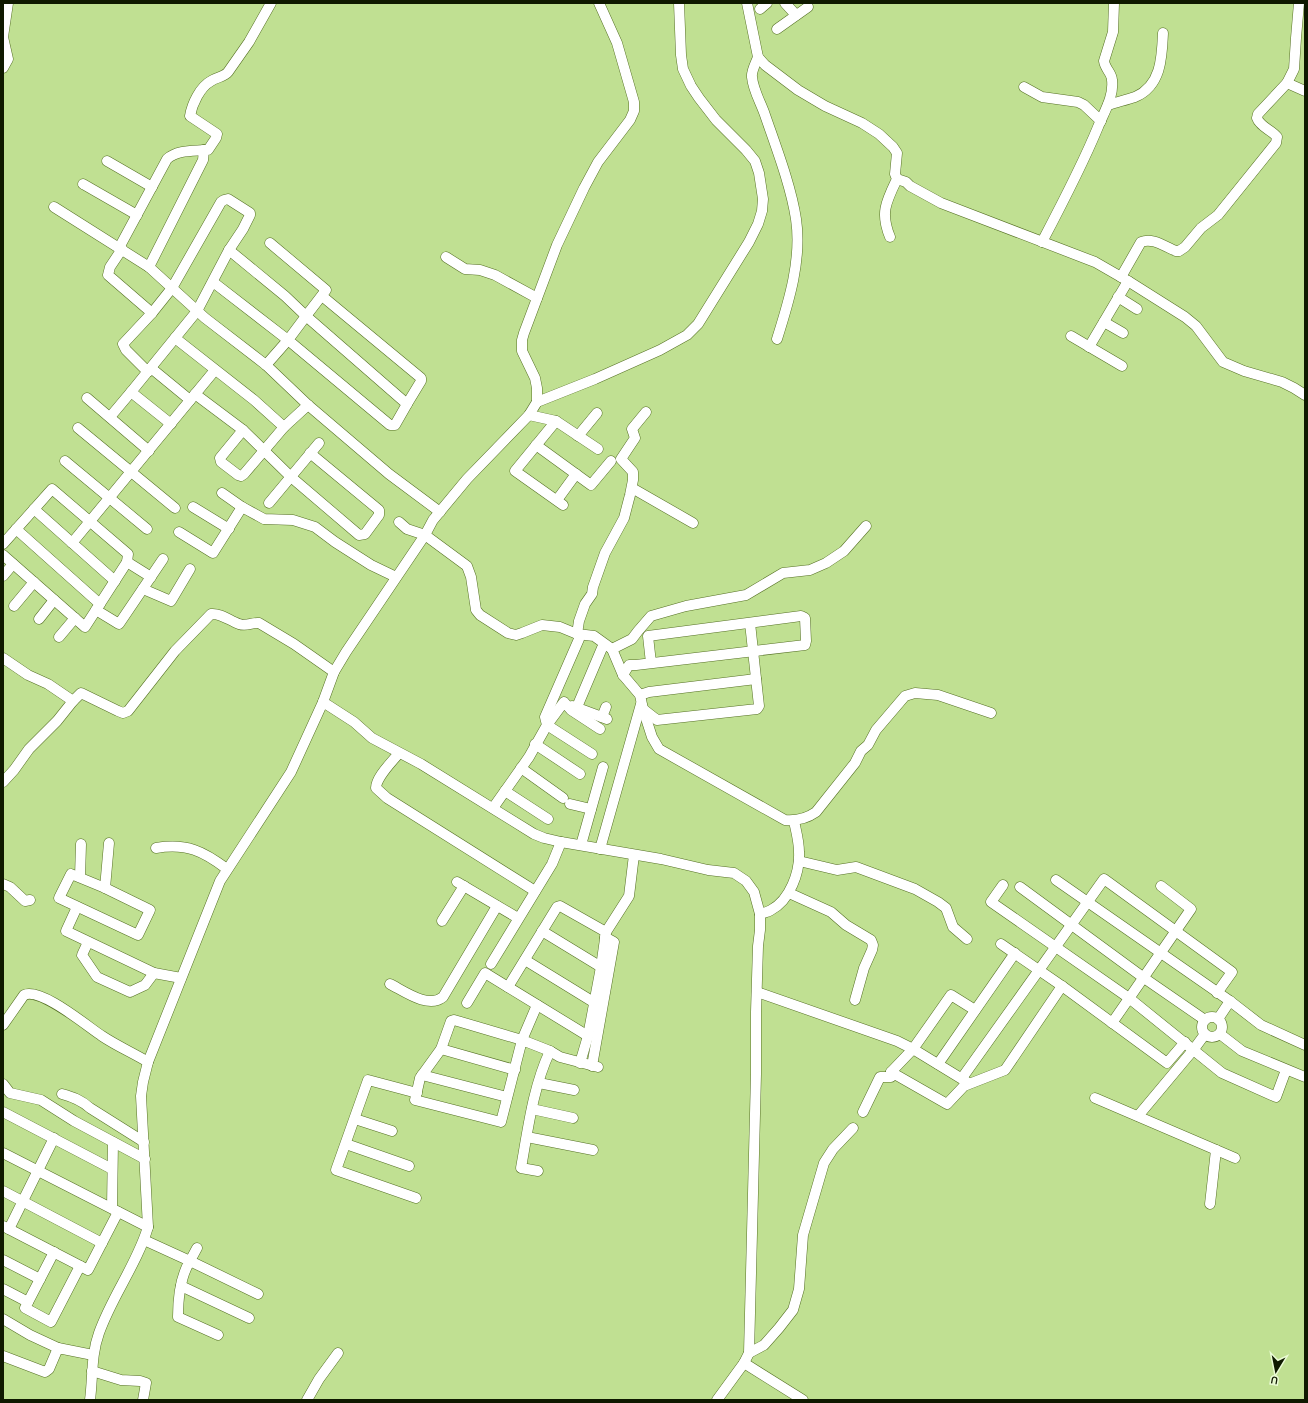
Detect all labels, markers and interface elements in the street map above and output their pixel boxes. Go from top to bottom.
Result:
north arrow [1256,1351,1296,1391]
text: U [1269,1373,1279,1387]

